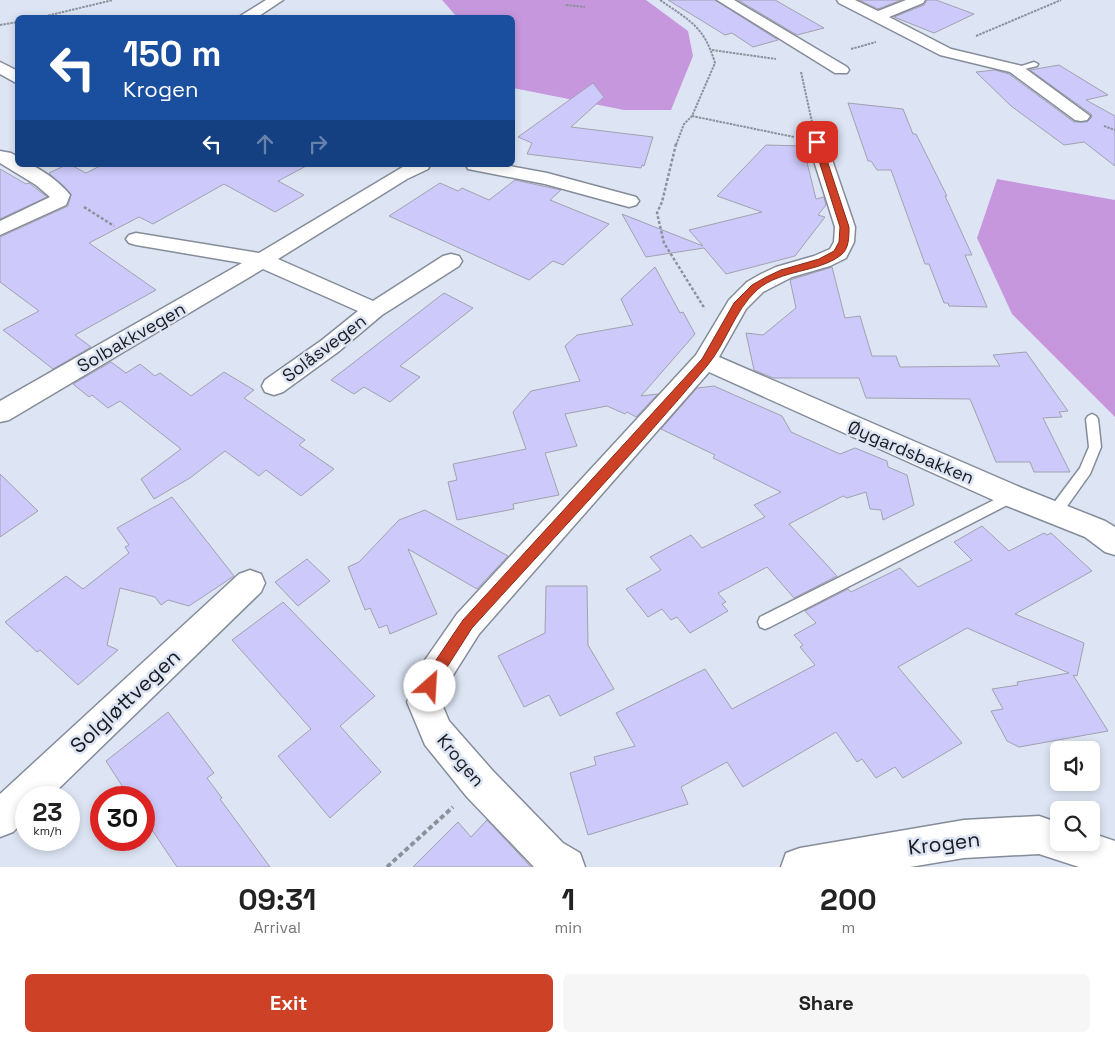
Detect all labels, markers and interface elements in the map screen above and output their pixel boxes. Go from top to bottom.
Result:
text: 150 m [123,32,221,76]
icon: left [40,35,105,100]
text: Krogen [123,75,199,103]
pin [796,121,838,163]
icon: arrive [803,128,831,156]
icon: left [198,130,226,158]
icon: ahead [251,130,279,158]
icon: right [304,130,332,158]
street label: Solbakkvegen [73,297,189,377]
street label: Solåsvegen [277,309,371,387]
street label: Øygardsbakken [844,415,978,489]
street label: Solgløttvegen [64,643,186,759]
position arrow [403,659,455,711]
street label: Krogen [432,729,490,791]
map controls [1050,741,1100,851]
button: sound [1050,741,1100,791]
speed limit sign: 30 [90,786,155,851]
text: 23 [32,796,63,828]
button: search [1050,801,1100,851]
text: km/h [33,823,62,839]
street label: Krogen [907,825,981,861]
text: 09:31 [238,880,316,919]
text: 1 [561,880,575,919]
text: 200 [820,880,877,919]
text: Arrival [253,917,301,938]
text: min [554,917,582,938]
text: m [842,917,855,938]
button: Exit [25,974,553,1032]
button: Share [563,974,1090,1032]

